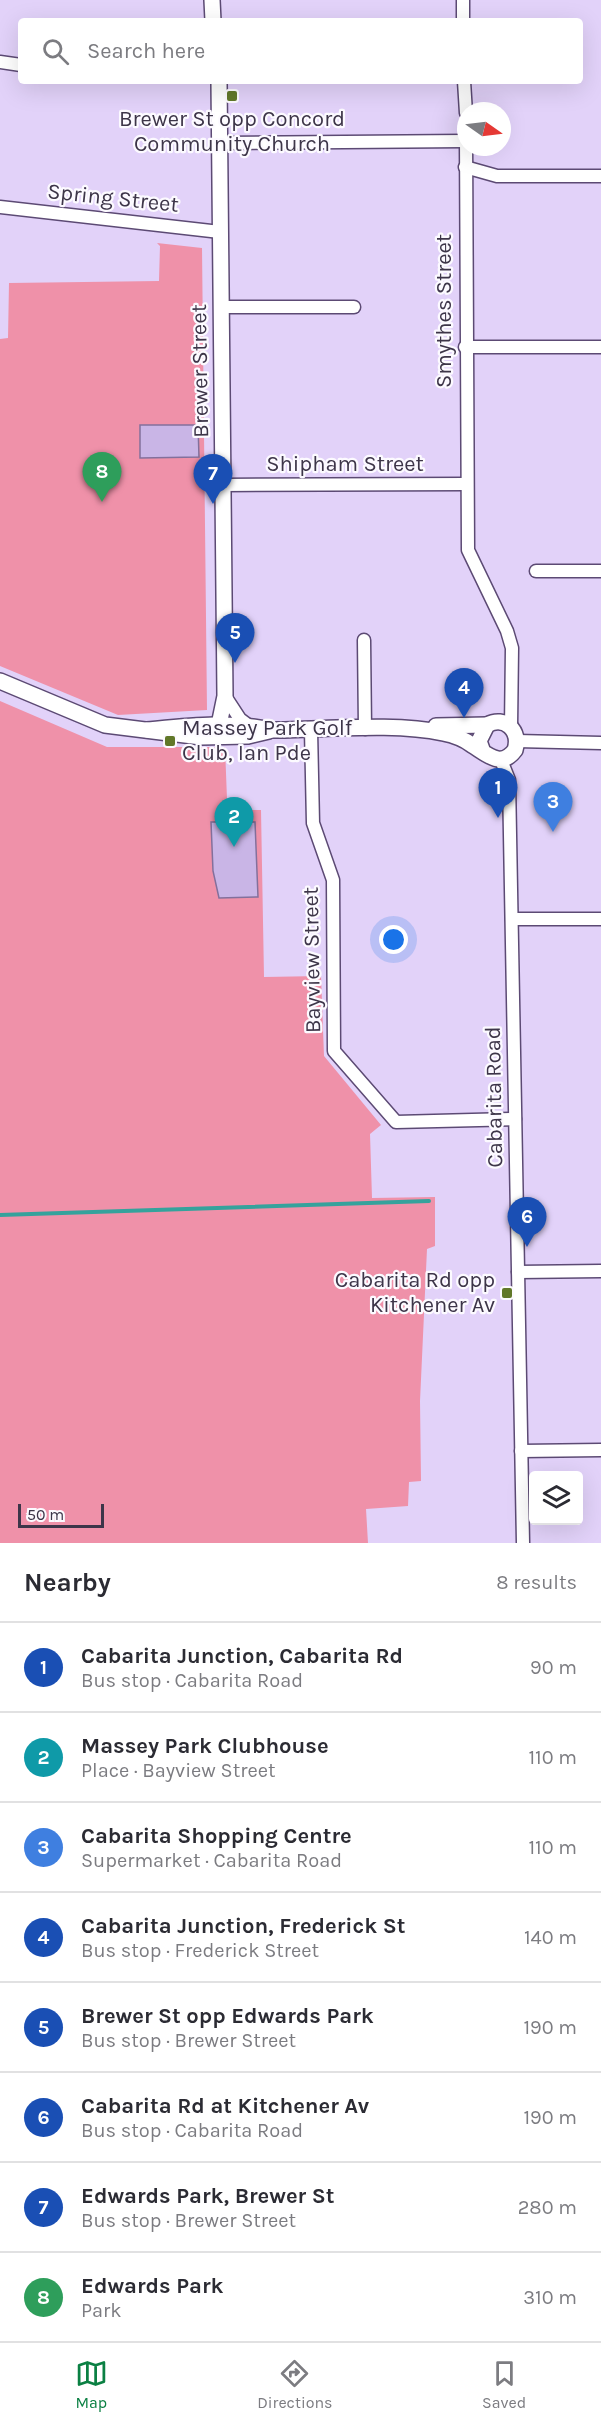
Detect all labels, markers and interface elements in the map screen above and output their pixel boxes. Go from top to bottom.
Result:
search box [18,18,583,84]
icon: search [39,35,72,68]
text: Search here [87,38,205,64]
marker: Brewer St opp Concord Community Church [225,89,239,103]
north arrow [457,102,511,156]
place label: Brewer St opp Concord Community Church [119,106,345,157]
street label: Spring Street [46,178,180,218]
street label: Smythes Street [431,234,457,388]
street label: Brewer Street [186,304,214,438]
street label: Shipham Street [266,451,424,477]
pin: 8 [82,452,122,502]
pin: 7 [194,454,232,504]
pin: 5 [216,614,254,663]
pin: 4 [444,668,484,718]
place label: Massey Park Golf Club, Ian Pde [182,715,353,766]
marker: Massey Park Golf Club, Ian Pde [163,734,177,748]
pin: 1 [478,768,518,818]
pin: 3 [534,782,572,832]
pin: 2 [214,798,254,847]
street label: Bayview Street [298,887,326,1033]
your location [379,925,408,954]
street label: Cabarita Road [480,1026,508,1168]
pin: 6 [508,1198,546,1247]
place label: Cabarita Rd opp Kitchener Av [335,1267,495,1318]
marker: Cabarita Rd opp Kitchener Av [500,1286,514,1300]
map controls [529,1471,583,1525]
button: layers [529,1471,583,1525]
scale bar [18,1501,104,1528]
text: 50 m [27,1505,64,1524]
text: Nearby [24,1567,111,1598]
text: 8 results [496,1571,577,1594]
text: Cabarita Junction, Cabarita Rd [81,1643,403,1669]
text: 1 [40,1656,47,1679]
text: 90 m [530,1656,577,1679]
text: Bus stop · Cabarita Road [81,1669,303,1692]
text: Massey Park Clubhouse [81,1733,329,1759]
text: 2 [37,1746,50,1769]
text: 110 m [528,1746,577,1769]
text: Place · Bayview Street [81,1759,276,1782]
text: Cabarita Shopping Centre [81,1823,352,1849]
text: 3 [37,1836,50,1859]
text: 110 m [528,1836,577,1859]
text: Supermarket · Cabarita Road [81,1849,342,1872]
text: Cabarita Junction, Frederick St [81,1913,406,1939]
text: 4 [38,1926,49,1949]
text: 140 m [524,1926,577,1949]
text: Bus stop · Frederick Street [81,1939,319,1962]
text: Brewer St opp Edwards Park [81,2003,374,2029]
text: 5 [38,2016,49,2039]
text: 190 m [523,2016,577,2039]
text: Bus stop · Brewer Street [81,2029,296,2052]
text: Cabarita Rd at Kitchener Av [81,2093,369,2119]
text: 6 [37,2106,50,2129]
text: 190 m [523,2106,577,2129]
text: Bus stop · Cabarita Road [81,2119,303,2142]
text: Edwards Park, Brewer St [81,2183,334,2209]
text: 7 [39,2196,48,2219]
text: 280 m [518,2196,577,2219]
text: Bus stop · Brewer Street [81,2209,296,2232]
text: Edwards Park [81,2273,224,2299]
text: 8 [37,2286,50,2309]
text: 310 m [523,2286,577,2309]
text: Park [81,2299,122,2322]
tab: Map [75,2357,108,2412]
tab: Directions [257,2357,332,2412]
tab: Saved [482,2357,526,2412]

